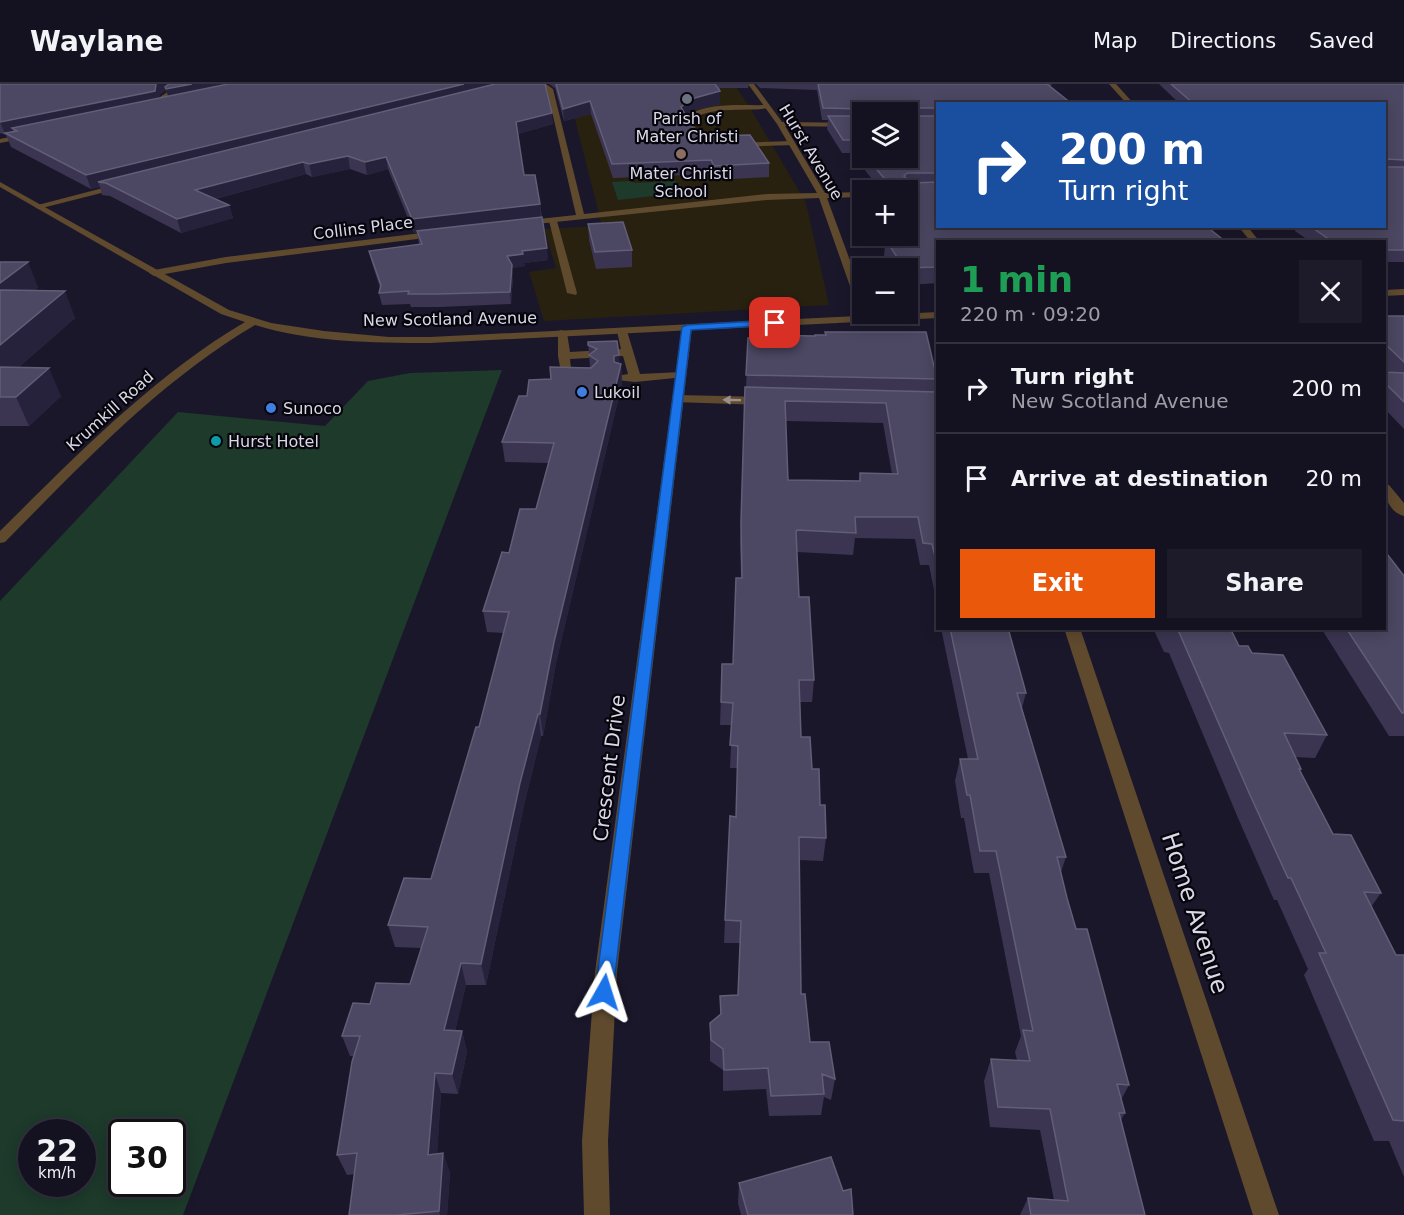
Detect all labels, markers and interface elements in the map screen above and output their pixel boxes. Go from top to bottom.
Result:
text: Waylane [30,25,164,58]
text: Map [1093,29,1137,53]
text: Directions [1170,29,1276,53]
text: Saved [1309,29,1374,53]
marker: Parish of Mater Christi [680,92,694,106]
street label: Hurst Avenue [775,101,847,203]
map controls [852,102,918,324]
button: layers [852,102,918,168]
place label: Parish of Mater Christi [636,109,738,146]
text: 200 m [1059,125,1205,174]
icon: right [960,126,1038,204]
marker: Mater Christi School [674,147,688,161]
place label: Mater Christi School [630,164,732,201]
text: Turn right [1059,175,1188,206]
button: + [852,180,918,246]
street label: Collins Place [312,212,414,244]
button: − [852,258,918,324]
text: 1 min [960,259,1073,300]
button: close [1299,260,1362,323]
pin [749,297,800,348]
text: 220 m · 09:20 [960,302,1101,326]
icon: arrive [758,306,791,339]
street label: New Scotland Avenue [363,308,537,330]
text: Turn right [1011,364,1134,389]
street label: Krumkill Road [63,367,157,455]
icon: right [960,372,993,405]
text: 200 m [1292,376,1362,401]
place label: Lukoil [594,383,640,402]
marker: Lukoil [575,385,589,399]
text: New Scotland Avenue [1011,389,1229,413]
one-way arrow [723,395,742,405]
place label: Sunoco [283,399,342,418]
marker: Sunoco [264,401,278,415]
place label: Hurst Hotel [228,432,319,451]
marker: Hurst Hotel [209,434,223,448]
icon: arrive [960,462,993,495]
text: Arrive at destination [1011,466,1268,491]
text: 20 m [1306,466,1362,491]
button: Exit [960,549,1155,618]
button: Share [1167,549,1362,618]
street label: Crescent Drive [588,693,630,843]
street label: Home Avenue [1156,829,1234,997]
position arrow [572,960,636,1024]
speed limit sign: 30 [108,1119,186,1197]
text: 22 [36,1133,78,1168]
text: km/h [38,1164,76,1182]

